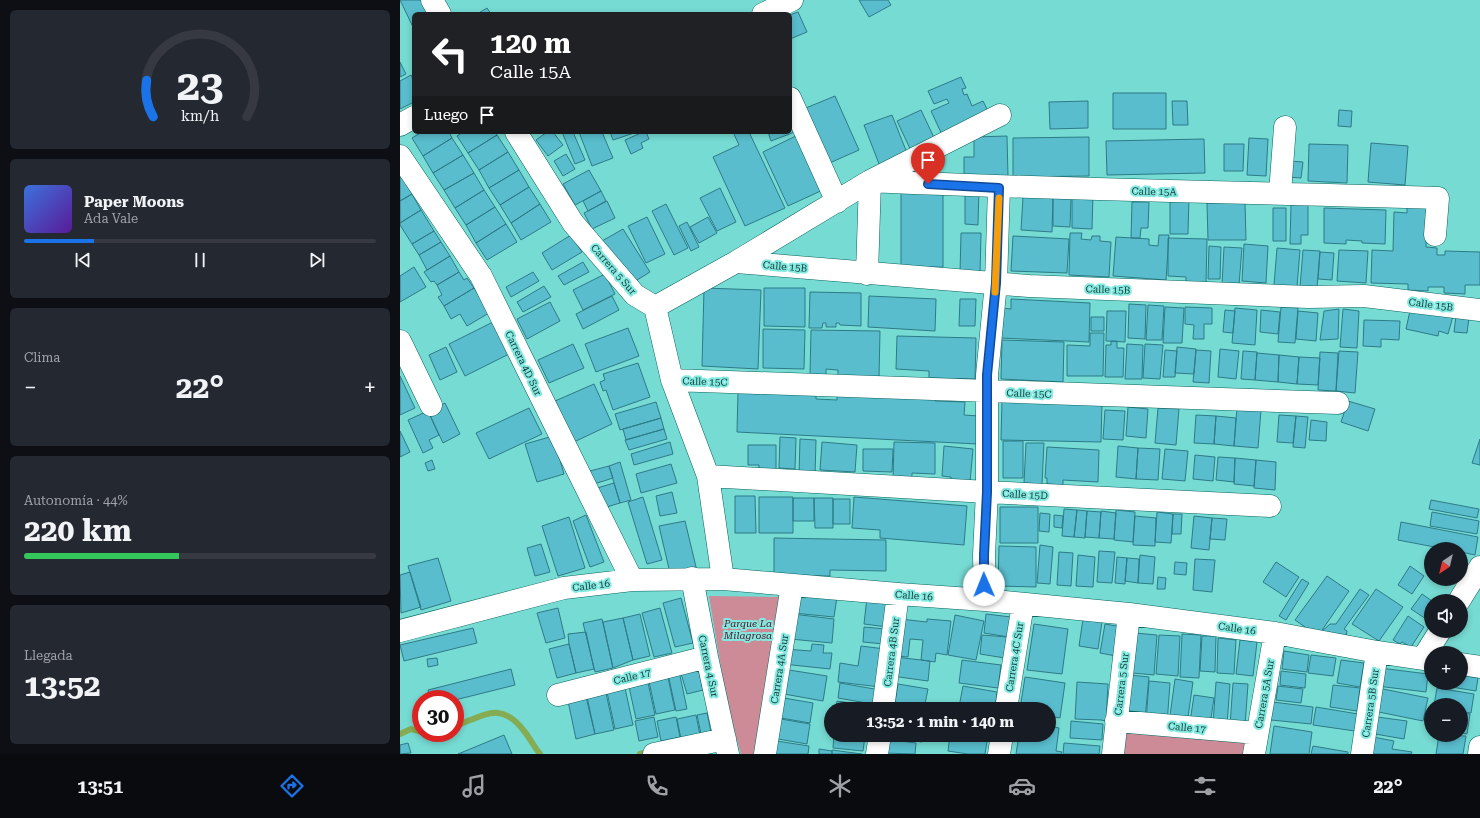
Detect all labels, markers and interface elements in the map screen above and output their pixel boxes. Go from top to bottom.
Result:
text: 120 m [490,27,571,60]
icon: left [424,28,476,80]
text: 23 [177,61,223,110]
text: Calle 15A [490,61,571,82]
icon: arrive [476,104,498,126]
text: Luego [424,106,468,124]
text: km/h [181,108,219,124]
pin [911,143,945,184]
icon: arrive [917,149,939,171]
street label: Calle 15A [1131,186,1177,197]
text: Paper Moons [84,193,184,211]
text: Ada Vale [84,211,138,226]
street label: Carrera 5 Sur [589,242,638,297]
icon: previous [72,249,94,271]
icon: pause [189,249,211,271]
icon: next [306,249,328,271]
street label: Calle 15B [762,259,808,274]
street label: Calle 15B [1085,283,1131,296]
street label: Calle 15B [1408,296,1454,313]
street label: Carrera 4D Sur [503,329,544,397]
text: Clima [24,350,60,365]
text: 22° [176,370,224,405]
text: − [24,375,36,400]
text: + [364,375,376,400]
street label: Calle 15C [682,375,728,388]
street label: Calle 15C [1006,387,1052,400]
street label: Calle 15D [1002,488,1048,501]
text: Autonomía · 44% [24,493,128,508]
text: 220 km [24,513,132,548]
north arrow [1424,542,1468,586]
map controls [1424,542,1468,742]
position arrow [963,564,1005,606]
street label: Calle 16 [572,578,611,593]
street label: Calle 16 [895,589,934,602]
button: sound [1424,594,1468,638]
street label: Carrera 4B Sur [882,617,901,687]
park label: Parque La Milagrosa [723,618,772,641]
street label: Calle 16 [1217,620,1257,637]
street label: Carrera 4C Sur [1004,622,1025,693]
street label: Carrera 4 Sur [697,634,720,698]
street label: Carrera 4A Sur [769,634,790,704]
button: + [1424,646,1468,690]
text: Llegada [24,648,73,663]
street label: Carrera 5 Sur [1112,652,1131,716]
street label: Carrera 5A Sur [1253,659,1276,729]
street label: Calle 17 [612,666,652,686]
text: 13:52 [24,668,101,703]
street label: Carrera 5B Sur [1360,668,1381,738]
speed limit sign: 30 [412,690,464,742]
button: − [1424,698,1468,742]
text: 13:52 · 1 min · 140 m [866,713,1014,731]
street label: Calle 17 [1168,720,1207,735]
icon: directions [278,772,306,800]
icon: music [460,772,488,800]
icon: phone [643,772,671,800]
icon: climate [826,772,854,800]
icon: car [1008,772,1036,800]
icon: filters [1191,772,1219,800]
text: 13:51 [77,776,123,797]
text: 22° [1374,776,1403,797]

